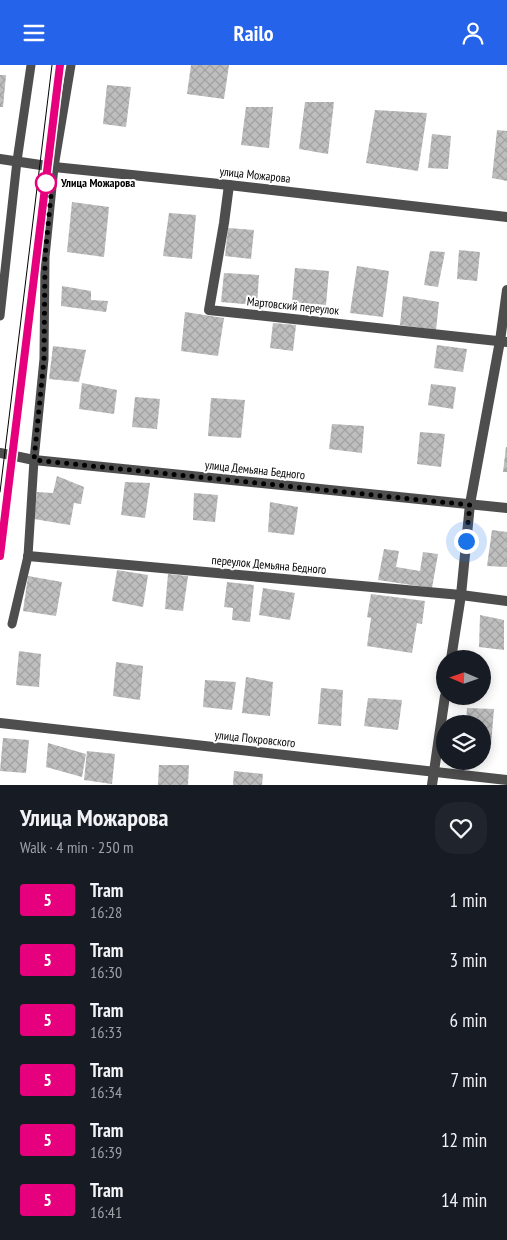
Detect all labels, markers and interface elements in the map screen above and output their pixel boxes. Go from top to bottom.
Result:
icon: menu [20,19,48,47]
text: Railo [233,19,274,47]
icon: person [459,19,487,47]
street label: улица Можарова [219,163,291,186]
marker: Улица Можарова [35,172,57,194]
place label: Улица Можарова [60,175,135,190]
street label: Мартовский переулок [246,293,340,318]
street label: улица Демьяна Бедного [204,457,306,482]
your location [454,529,479,554]
street label: переулок Демьяна Бедного [211,552,327,577]
north arrow [436,650,491,705]
map controls [436,650,491,770]
button: layers [436,715,491,770]
street label: улица Покровского [214,727,296,750]
text: Улица Можарова [20,802,169,833]
button: heart [435,802,487,854]
text: Walk · 4 min · 250 m [20,837,133,857]
text: Tram [90,878,123,902]
text: 5 [43,888,52,911]
text: 1 min [450,888,487,912]
text: 16:28 [90,902,122,922]
text: Tram [90,938,123,962]
text: 5 [43,948,52,971]
text: 3 min [450,948,487,972]
text: 16:30 [90,962,122,982]
text: Tram [90,998,123,1022]
text: 5 [43,1008,52,1031]
text: 6 min [450,1008,487,1032]
text: 16:33 [90,1022,122,1042]
text: Tram [90,1058,123,1082]
text: 5 [43,1068,52,1091]
text: 7 min [450,1068,487,1092]
text: 16:34 [90,1082,122,1102]
text: Tram [90,1118,123,1142]
text: 5 [43,1128,52,1151]
text: 12 min [441,1128,487,1152]
text: 16:39 [90,1142,122,1162]
text: Tram [90,1178,123,1202]
text: 5 [43,1188,52,1211]
text: 14 min [441,1188,487,1212]
text: 16:41 [90,1202,122,1222]

